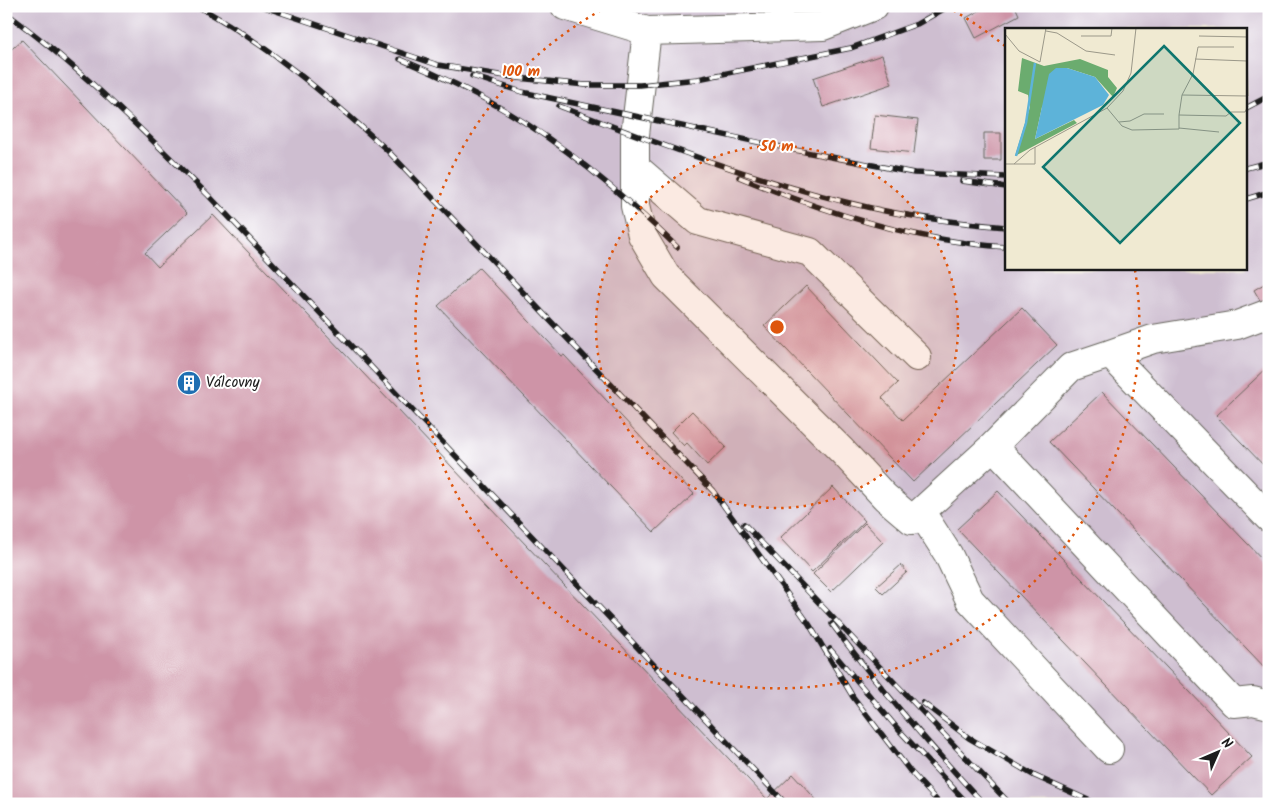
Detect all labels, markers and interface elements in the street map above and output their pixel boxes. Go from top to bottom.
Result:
inset map [1005,28,1248,270]
text: 100 m [502,60,540,84]
text: 50 m [759,135,794,159]
centre of rings [768,318,786,336]
building icon: Válcovny [176,370,202,396]
place label: Válcovny [206,371,261,395]
north arrow [1192,728,1242,778]
text: N [1216,733,1238,755]

